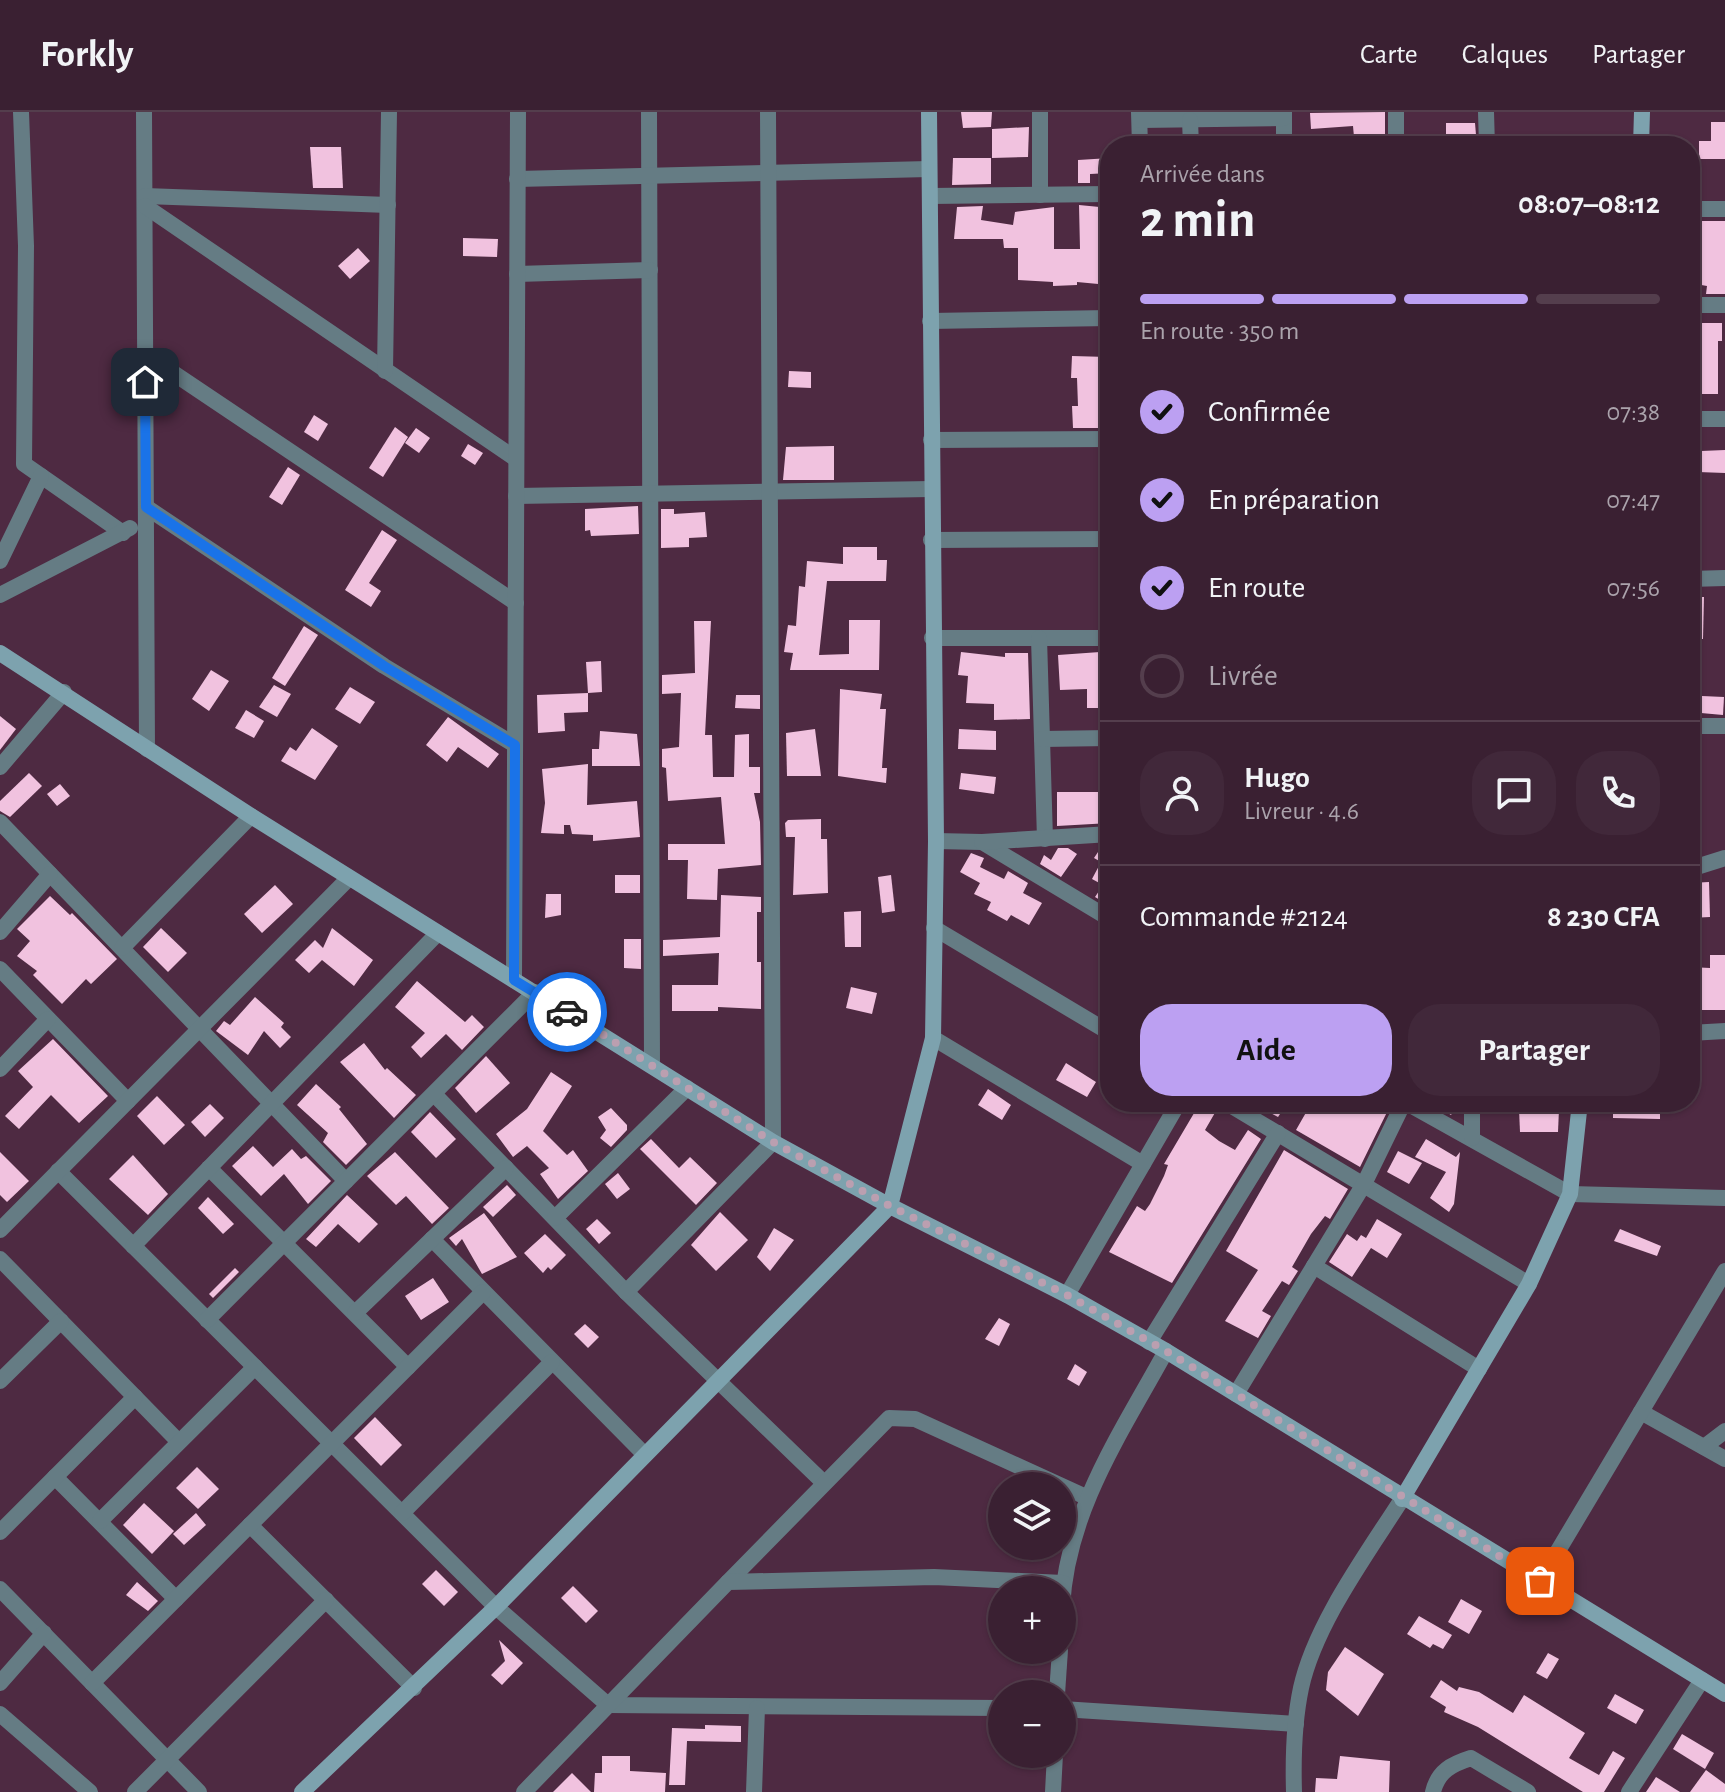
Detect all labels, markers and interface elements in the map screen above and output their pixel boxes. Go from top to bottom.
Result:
text: Forkly [40,36,134,74]
text: Carte [1360,41,1418,69]
text: Calques [1462,41,1548,69]
text: Partager [1592,41,1685,69]
text: Arrivée dans [1140,161,1265,187]
text: 08:07–08:12 [1518,189,1660,219]
text: 2 min [1140,194,1255,246]
text: En route · 350 m [1140,318,1299,344]
pin [111,348,179,416]
icon: home [123,360,167,404]
icon: check [1140,390,1184,434]
text: Confirmée [1208,397,1331,427]
text: 07:38 [1606,399,1660,425]
icon: check [1140,478,1184,522]
text: En préparation [1208,485,1380,515]
text: 07:47 [1606,487,1660,513]
icon: check [1140,566,1184,610]
text: En route [1208,573,1305,603]
text: 07:56 [1606,575,1660,601]
text: Livrée [1208,661,1278,691]
button: person [1140,751,1224,835]
button: chat [1472,751,1556,835]
button: phone [1576,751,1660,835]
text: Hugo [1244,763,1310,793]
text: Livreur · 4.6 [1244,798,1359,824]
text: Commande #2124 [1140,902,1348,932]
text: 8 230 CFA [1547,902,1660,932]
courier [527,972,607,1052]
icon: car [545,990,589,1034]
button: Aide [1140,1004,1392,1096]
button: Partager [1408,1004,1660,1096]
map controls [988,1472,1076,1768]
button: layers [988,1472,1076,1560]
pin [1506,1547,1574,1615]
icon: bag [1518,1559,1562,1603]
button: + [988,1576,1076,1664]
button: − [988,1680,1076,1768]

